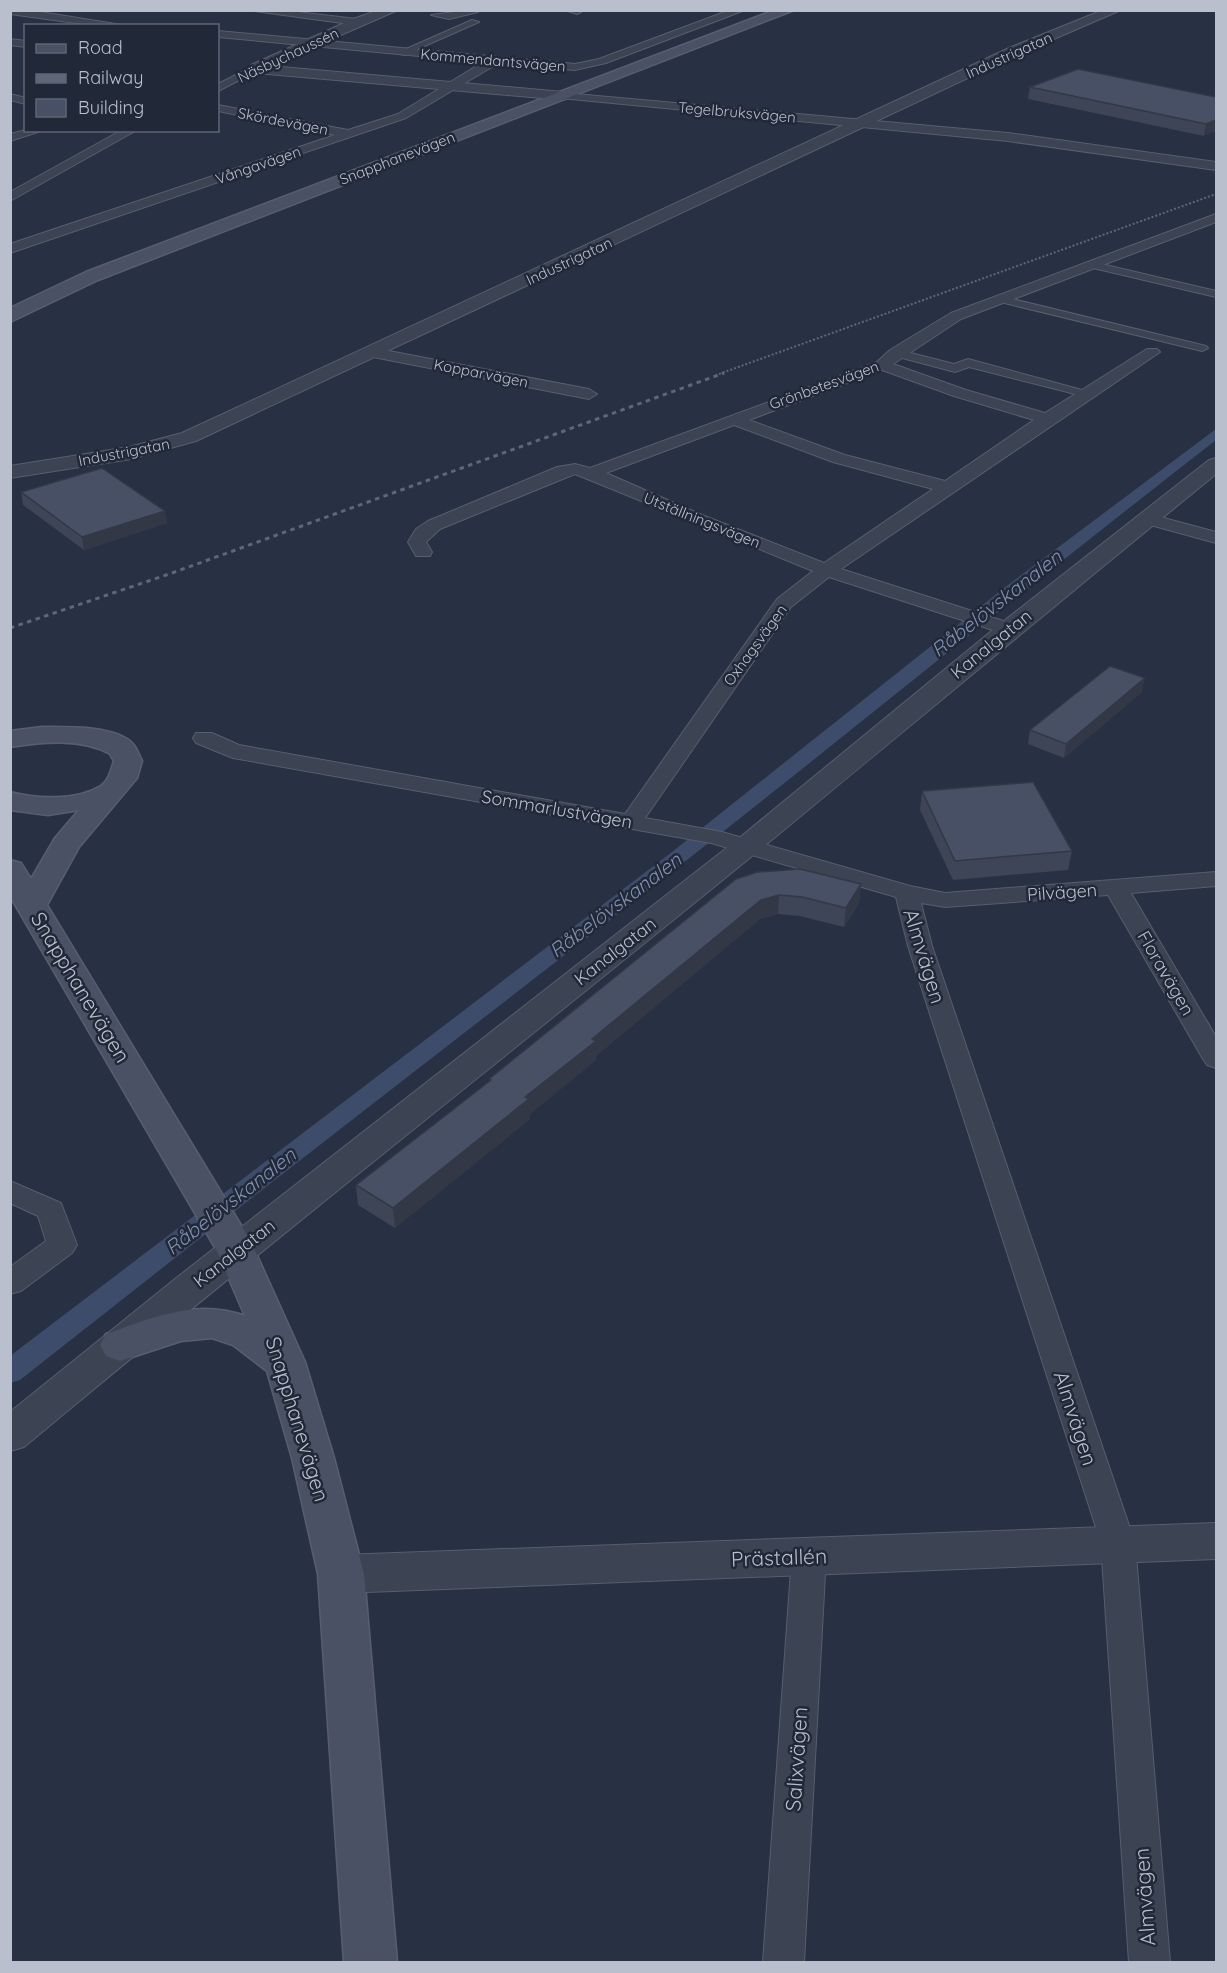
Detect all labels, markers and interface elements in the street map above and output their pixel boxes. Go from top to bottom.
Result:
street label: Näsbychaussén [234,23,342,87]
legend [24,24,219,132]
street label: Industrigatan [963,27,1055,83]
text: Road [78,36,123,59]
street label: Kommendantsvägen [420,44,566,76]
text: Railway [78,66,144,89]
text: Building [78,96,144,119]
street label: Tegelbruksvägen [677,97,797,127]
street label: Skördevägen [236,103,330,139]
street label: Snapphanevägen [337,127,457,189]
street label: Vångavägen [213,142,303,188]
street label: Industrigatan [523,233,615,289]
street label: Kopparvägen [432,355,530,391]
street label: Grönbetesvägen [767,356,881,414]
street label: Industrigatan [77,434,171,470]
street label: Utställningsvägen [641,488,763,552]
water label: Råbelövskanalen [926,544,1067,662]
street label: Oxhagsvägen [719,601,791,689]
street label: Kanalgatan [946,604,1036,684]
street label: Sommarlustvägen [480,784,634,834]
water label: Råbelövskanalen [544,847,686,963]
street label: Pilvägen [1026,878,1098,906]
street label: Almvägen [898,905,952,1007]
street label: Snapphanevägen [26,907,136,1067]
street label: Kanalgatan [569,912,661,990]
street label: Floravägen [1132,926,1200,1020]
water label: Råbelövskanalen [160,1142,301,1260]
street label: Kanalgatan [188,1214,280,1292]
street label: Snapphanevägen [261,1333,335,1505]
street label: Almvägen [1049,1367,1103,1469]
street label: Prästallén [730,1542,828,1572]
street label: Salixvägen [779,1706,813,1812]
street label: Almvägen [1128,1847,1160,1947]

